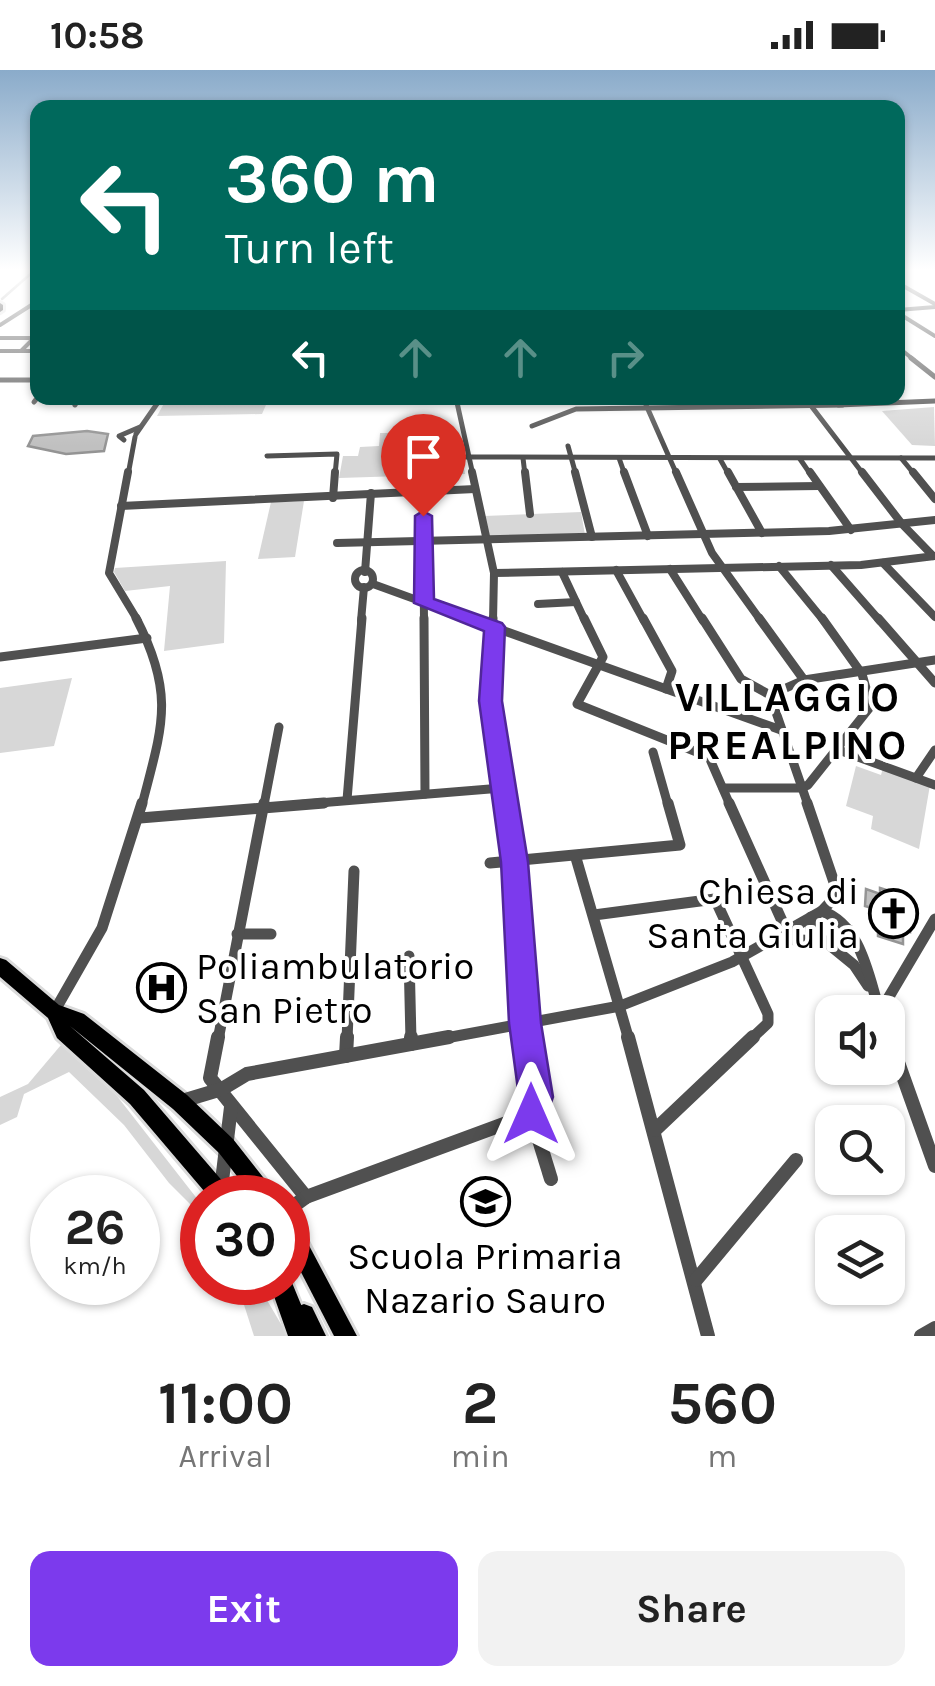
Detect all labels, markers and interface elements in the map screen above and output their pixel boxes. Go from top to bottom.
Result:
text: 10:58 [50,13,145,58]
text: 360 m [225,138,439,220]
icon: left [60,140,190,270]
text: Turn left [225,222,394,274]
icon: left [283,330,338,385]
icon: ahead [388,330,443,385]
icon: ahead [493,330,548,385]
icon: right [598,330,653,385]
pin [381,414,466,517]
icon: arrive [396,429,451,484]
district label: VILLAGGIO PREALPINO [667,672,909,770]
place label: Chiesa di Santa Giulia [646,869,859,958]
church icon: Chiesa di Santa Giulia [868,887,920,939]
place label: Poliambulatorio San Pietro [196,944,474,1033]
hospital icon: Poliambulatorio San Pietro [135,962,187,1014]
map controls [815,995,905,1305]
button: sound [815,995,905,1085]
position arrow [479,1062,583,1166]
button: search [815,1105,905,1195]
speed limit sign: 30 [180,1175,310,1305]
school or university icon: Scuola Primaria Nazario Sauro [459,1176,511,1228]
text: 26 [65,1198,125,1257]
button: layers [815,1215,905,1305]
place label: Scuola Primaria Nazario Sauro [347,1234,623,1323]
text: km/h [63,1251,127,1280]
text: 11:00 [158,1368,293,1438]
text: 2 [462,1368,498,1438]
text: 560 [668,1368,777,1438]
text: Arrival [179,1438,272,1475]
text: min [451,1438,510,1475]
text: m [707,1438,737,1475]
button: Exit [30,1551,458,1666]
button: Share [478,1551,905,1666]

